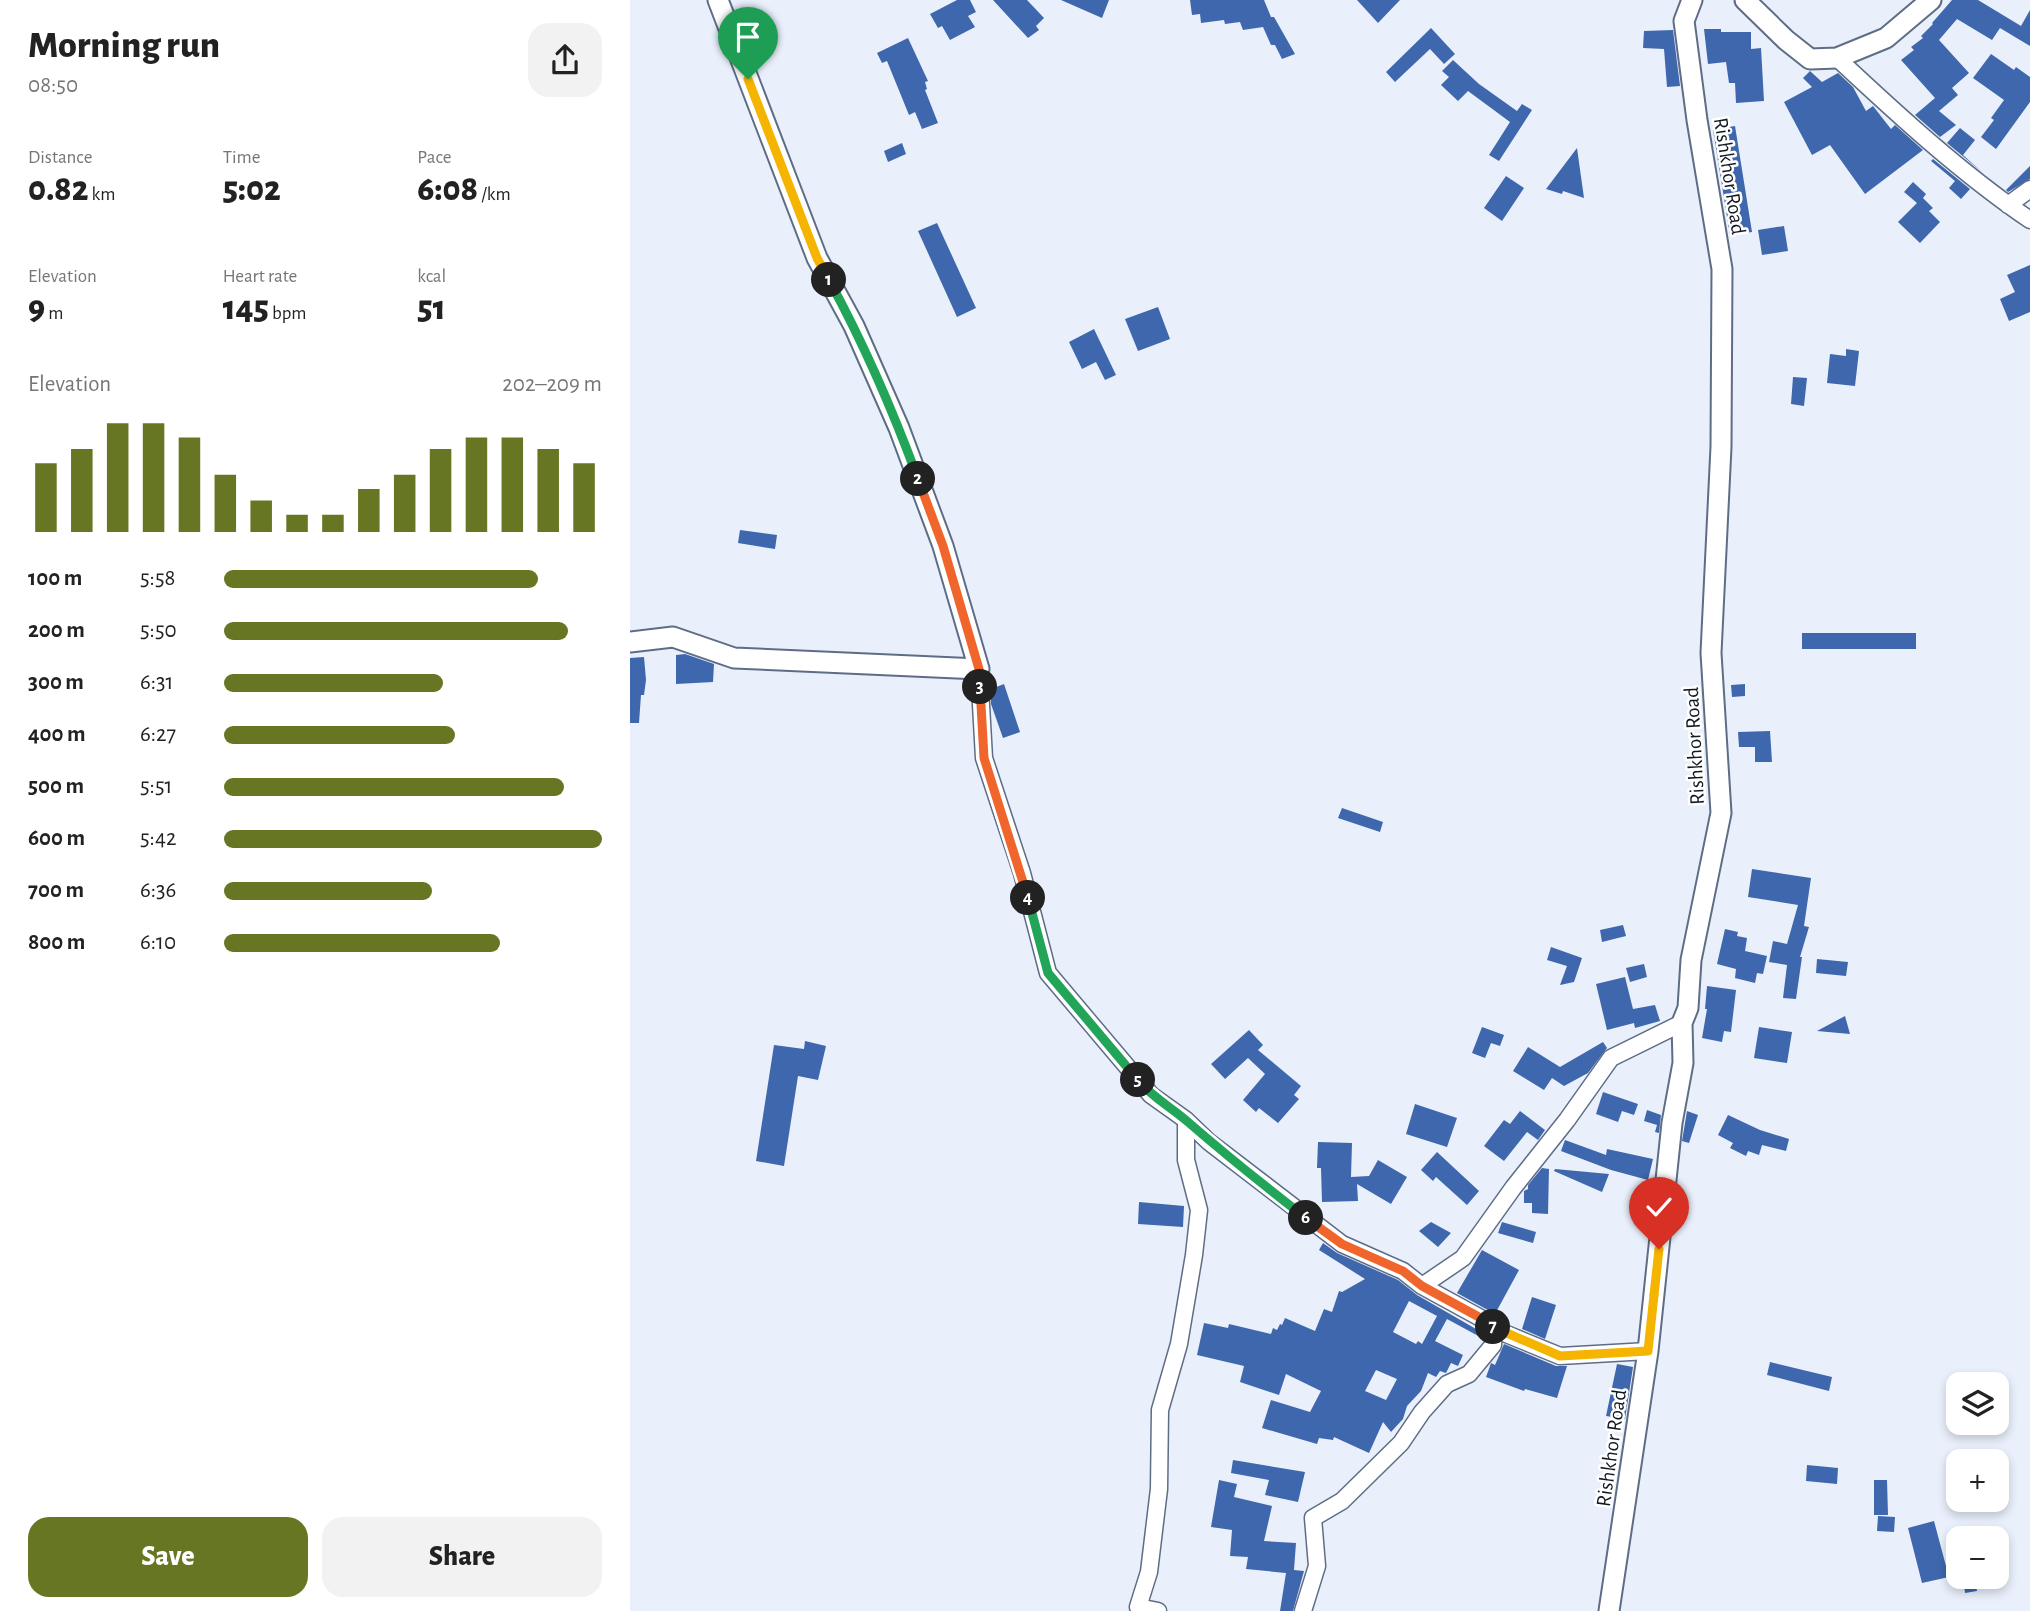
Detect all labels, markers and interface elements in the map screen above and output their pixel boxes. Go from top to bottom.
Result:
pin [718,7,778,79]
icon: arrive [729,18,767,56]
button: share [528,23,602,97]
text: Morning run [28,27,220,65]
text: 08:50 [28,74,78,97]
street label: Rishkhor Road [1710,116,1749,236]
text: Distance [28,148,92,167]
text: Time [223,148,261,167]
text: Pace [417,148,452,167]
text: 0.82 [28,172,88,207]
text: 5:02 [223,172,281,207]
text: 6:08 [417,172,478,207]
text: km [88,185,115,204]
text: /km [478,185,511,204]
pin: 1 [812,262,846,298]
text: Elevation [28,267,97,286]
text: Heart rate [223,267,297,286]
text: kcal [417,267,446,286]
text: 1 [825,270,832,289]
text: 9 [28,291,45,326]
text: 145 [223,291,269,326]
text: 51 [417,291,446,326]
text: m [45,304,63,323]
text: bpm [269,304,306,323]
text: Elevation [28,373,111,396]
text: 202–209 m [502,373,602,396]
pin: 2 [900,462,936,496]
text: 2 [913,469,922,488]
text: 100 m [28,567,82,590]
text: 5:58 [140,567,175,590]
text: 200 m [28,619,85,642]
text: 5:50 [140,619,177,642]
pin: 3 [962,670,998,704]
text: 300 m [28,671,84,694]
text: 6:31 [140,671,173,694]
text: 3 [975,677,984,696]
street label: Rishkhor Road [1681,686,1708,805]
text: 400 m [28,723,86,746]
text: 6:27 [140,723,176,746]
text: 500 m [28,775,84,798]
text: 5:51 [140,775,172,798]
text: 600 m [28,827,85,850]
text: 5:42 [140,827,176,850]
text: 700 m [28,879,84,902]
text: 6:36 [140,879,176,902]
pin: 4 [1010,880,1046,916]
text: 4 [1023,888,1032,907]
text: 800 m [28,931,85,954]
text: 6:10 [140,931,176,954]
pin: 5 [1120,1062,1156,1098]
text: 5 [1133,1070,1142,1089]
pin [1629,1177,1689,1249]
icon: check [1640,1188,1678,1226]
pin: 6 [1288,1200,1324,1236]
text: 6 [1301,1208,1310,1227]
pin: 7 [1476,1310,1510,1344]
text: 7 [1488,1317,1497,1336]
map controls [1946,1372,2009,1589]
button: layers [1946,1372,2009,1435]
street label: Rishkhor Road [1593,1388,1630,1508]
button: + [1946,1449,2009,1512]
button: Save [28,1517,308,1597]
button: Share [322,1517,602,1597]
button: − [1946,1526,2009,1589]

